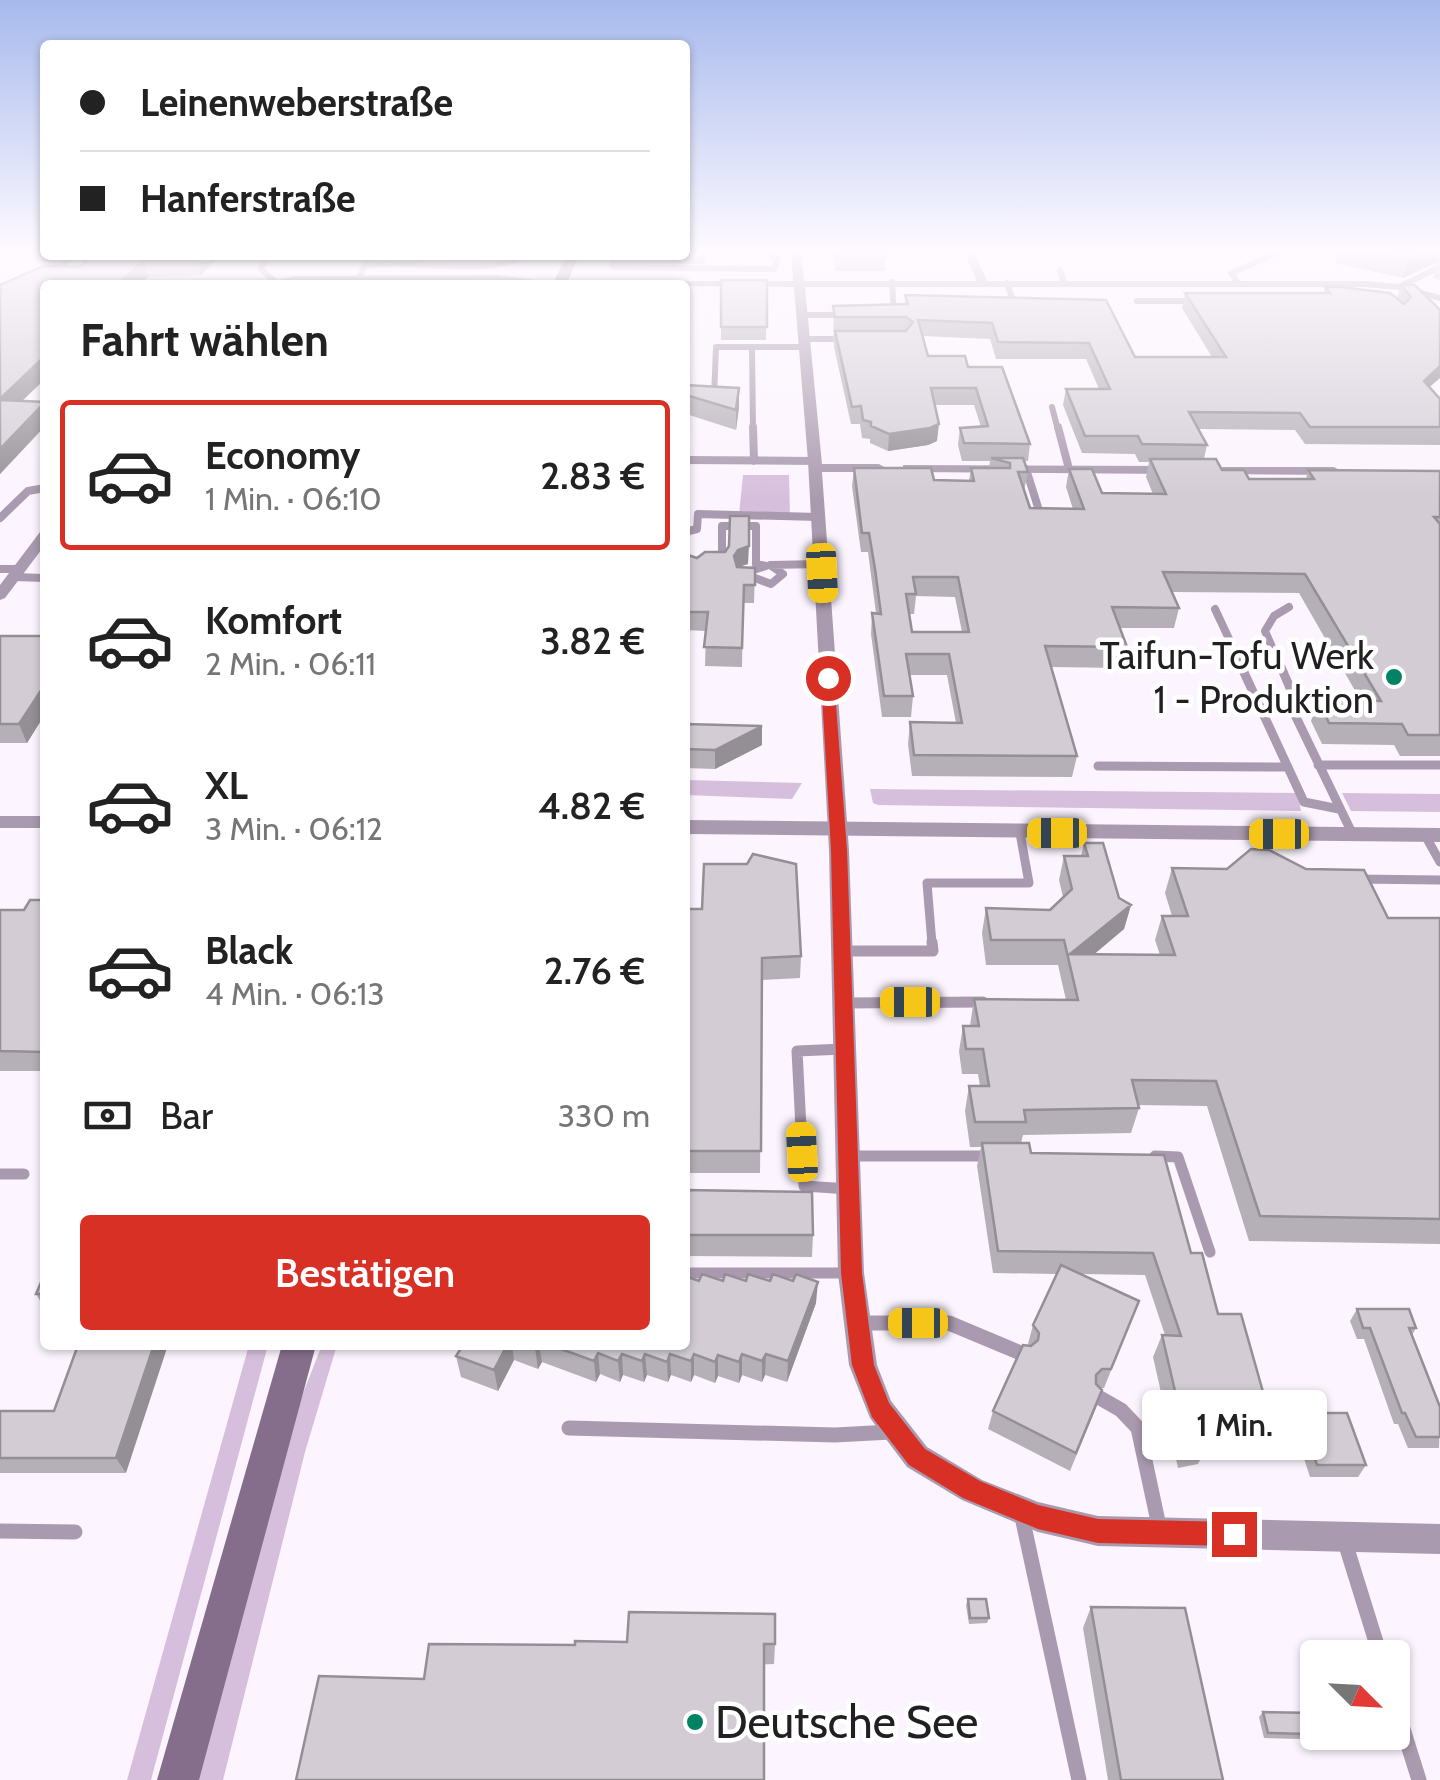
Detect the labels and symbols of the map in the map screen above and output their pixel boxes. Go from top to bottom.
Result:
car [805,542,839,604]
place label: Taifun-Tofu Werk 1 - Produktion [1099,632,1374,723]
route start [806,656,851,701]
marker: Taifun-Tofu Werk 1 - Produktion [1383,666,1405,688]
car [1027,818,1087,848]
car [1249,819,1309,849]
car [880,987,940,1017]
car [785,1121,819,1183]
car [888,1308,948,1338]
callout: 1 Min. [1142,1389,1326,1459]
route end [1212,1512,1257,1557]
north arrow [1300,1640,1410,1750]
place label: Deutsche See [715,1695,978,1749]
marker: Deutsche See [684,1711,706,1733]

